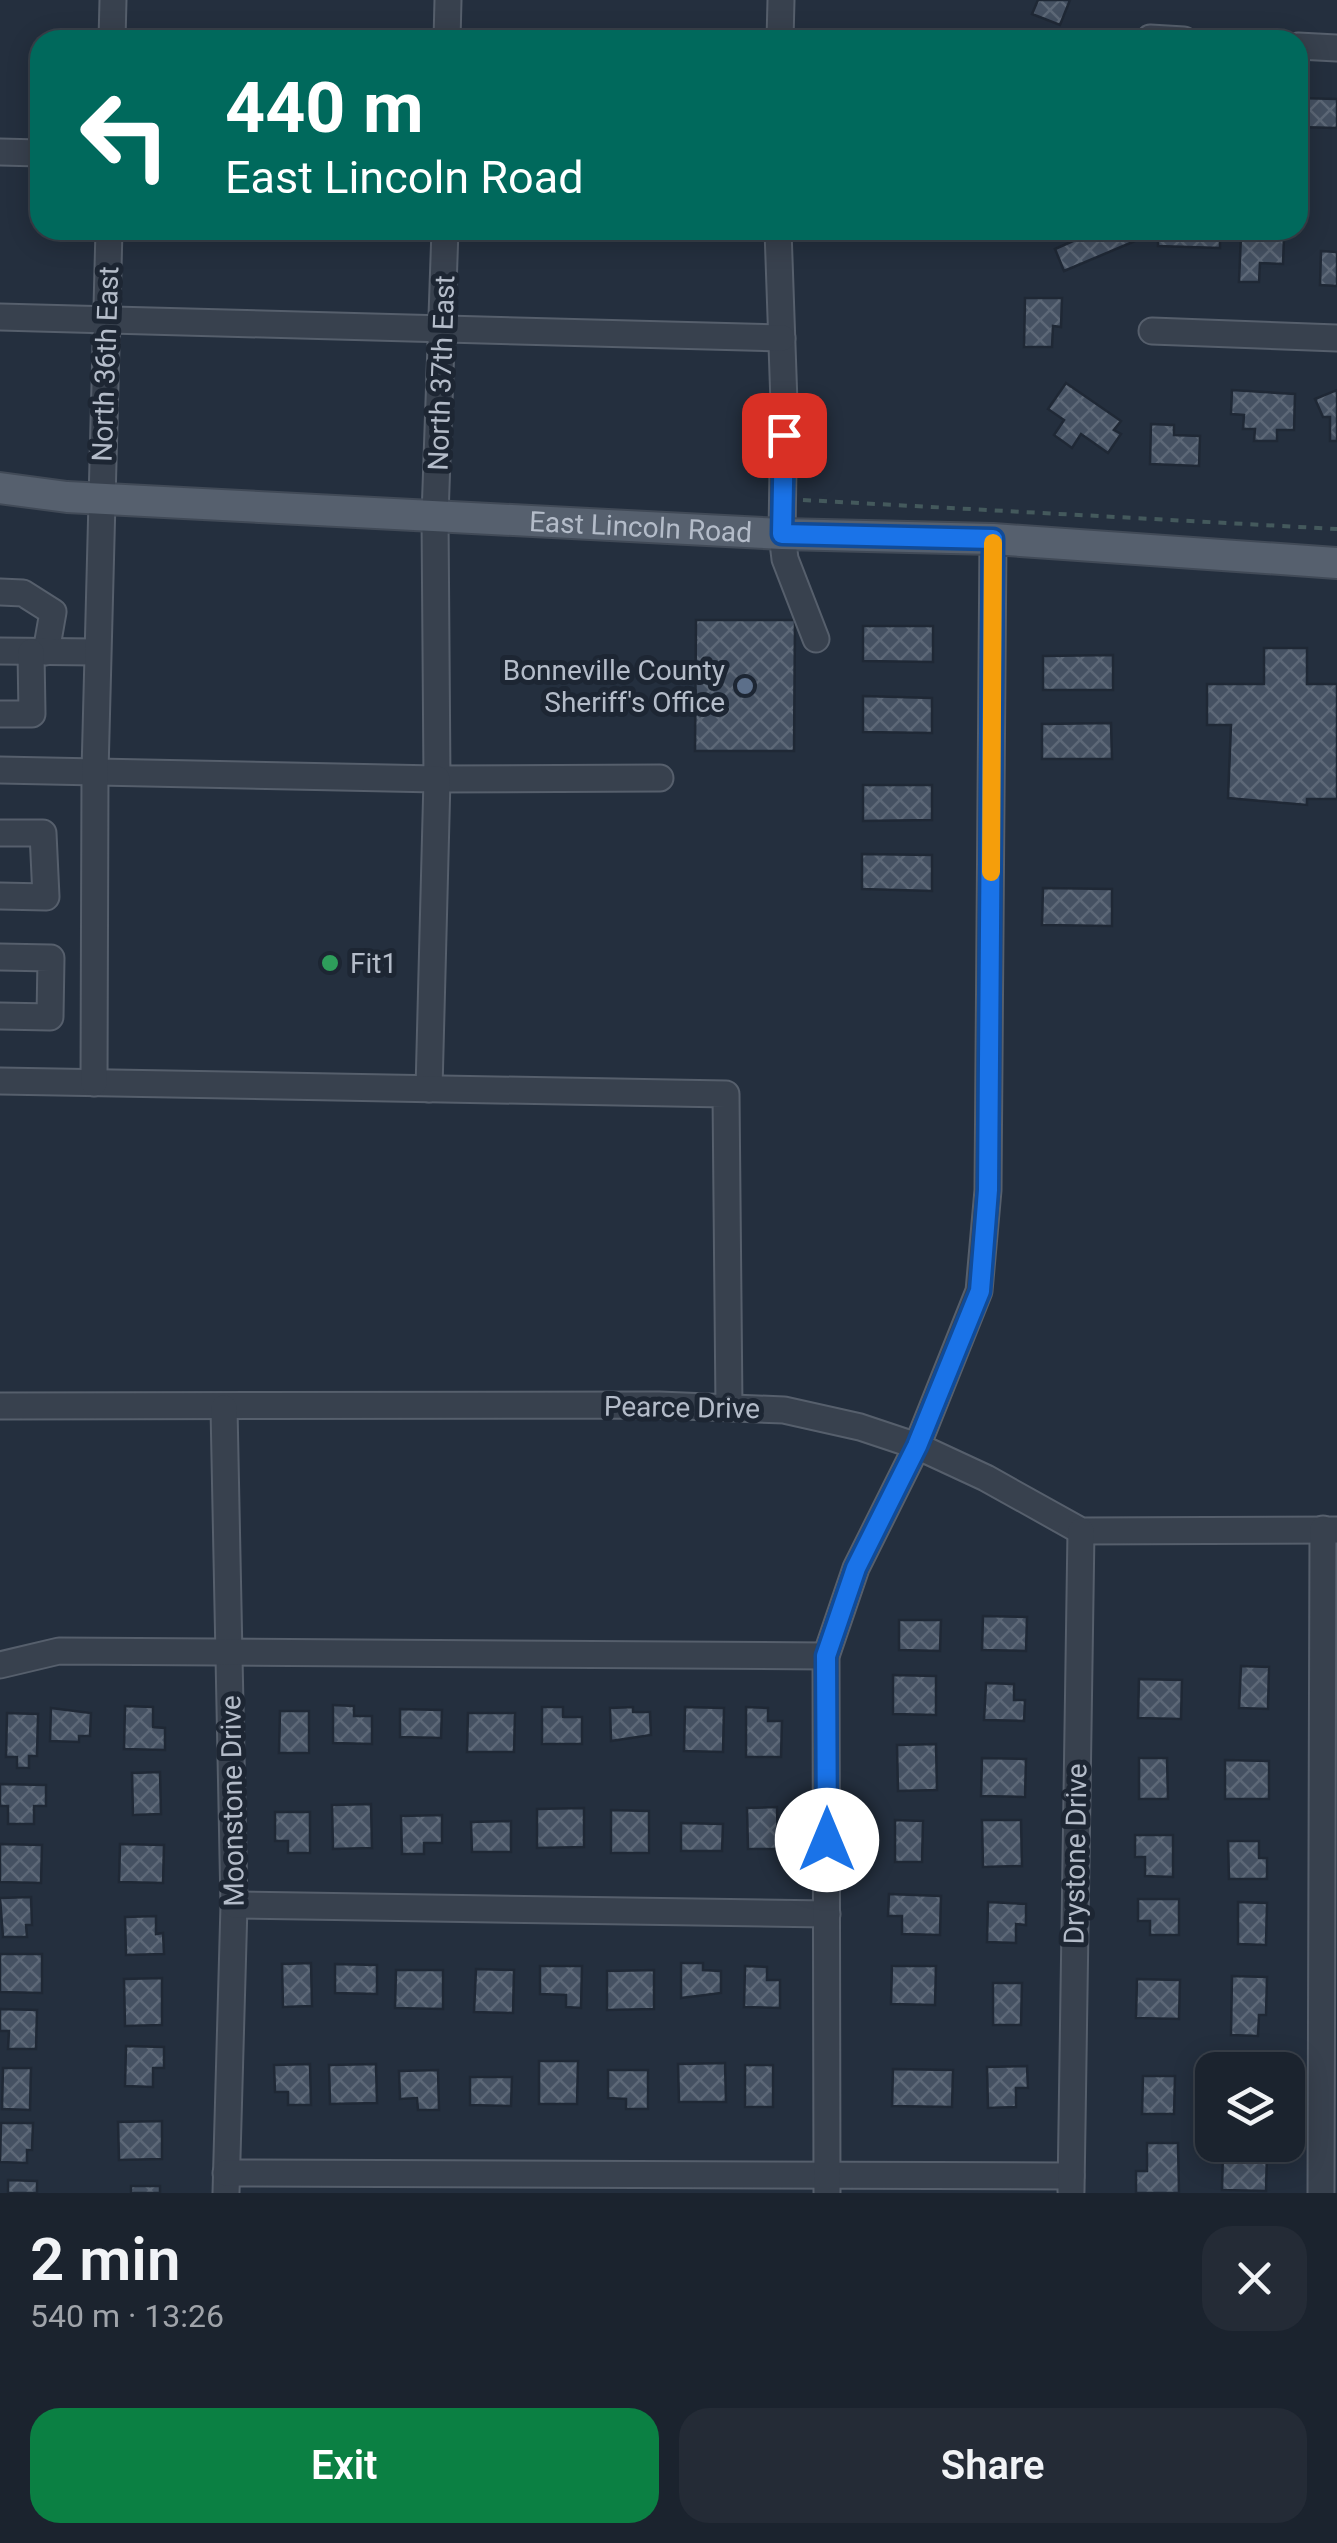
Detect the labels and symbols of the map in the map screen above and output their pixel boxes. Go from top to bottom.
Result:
street label: North 36th East [86,266,125,462]
street label: North 37th East [422,275,461,471]
pin [742,393,827,478]
street label: East Lincoln Road [528,505,753,549]
place label: Bonneville County Sheriff's Office [503,654,725,719]
marker: Bonneville County Sheriff's Office [734,675,756,697]
place label: Fit1 [350,947,397,980]
marker: Fit1 [319,952,341,974]
street label: Pearce Drive [604,1390,760,1425]
street label: Moonstone Drive [214,1695,251,1907]
street label: Drystone Drive [1057,1763,1094,1945]
position arrow [775,1788,879,1892]

